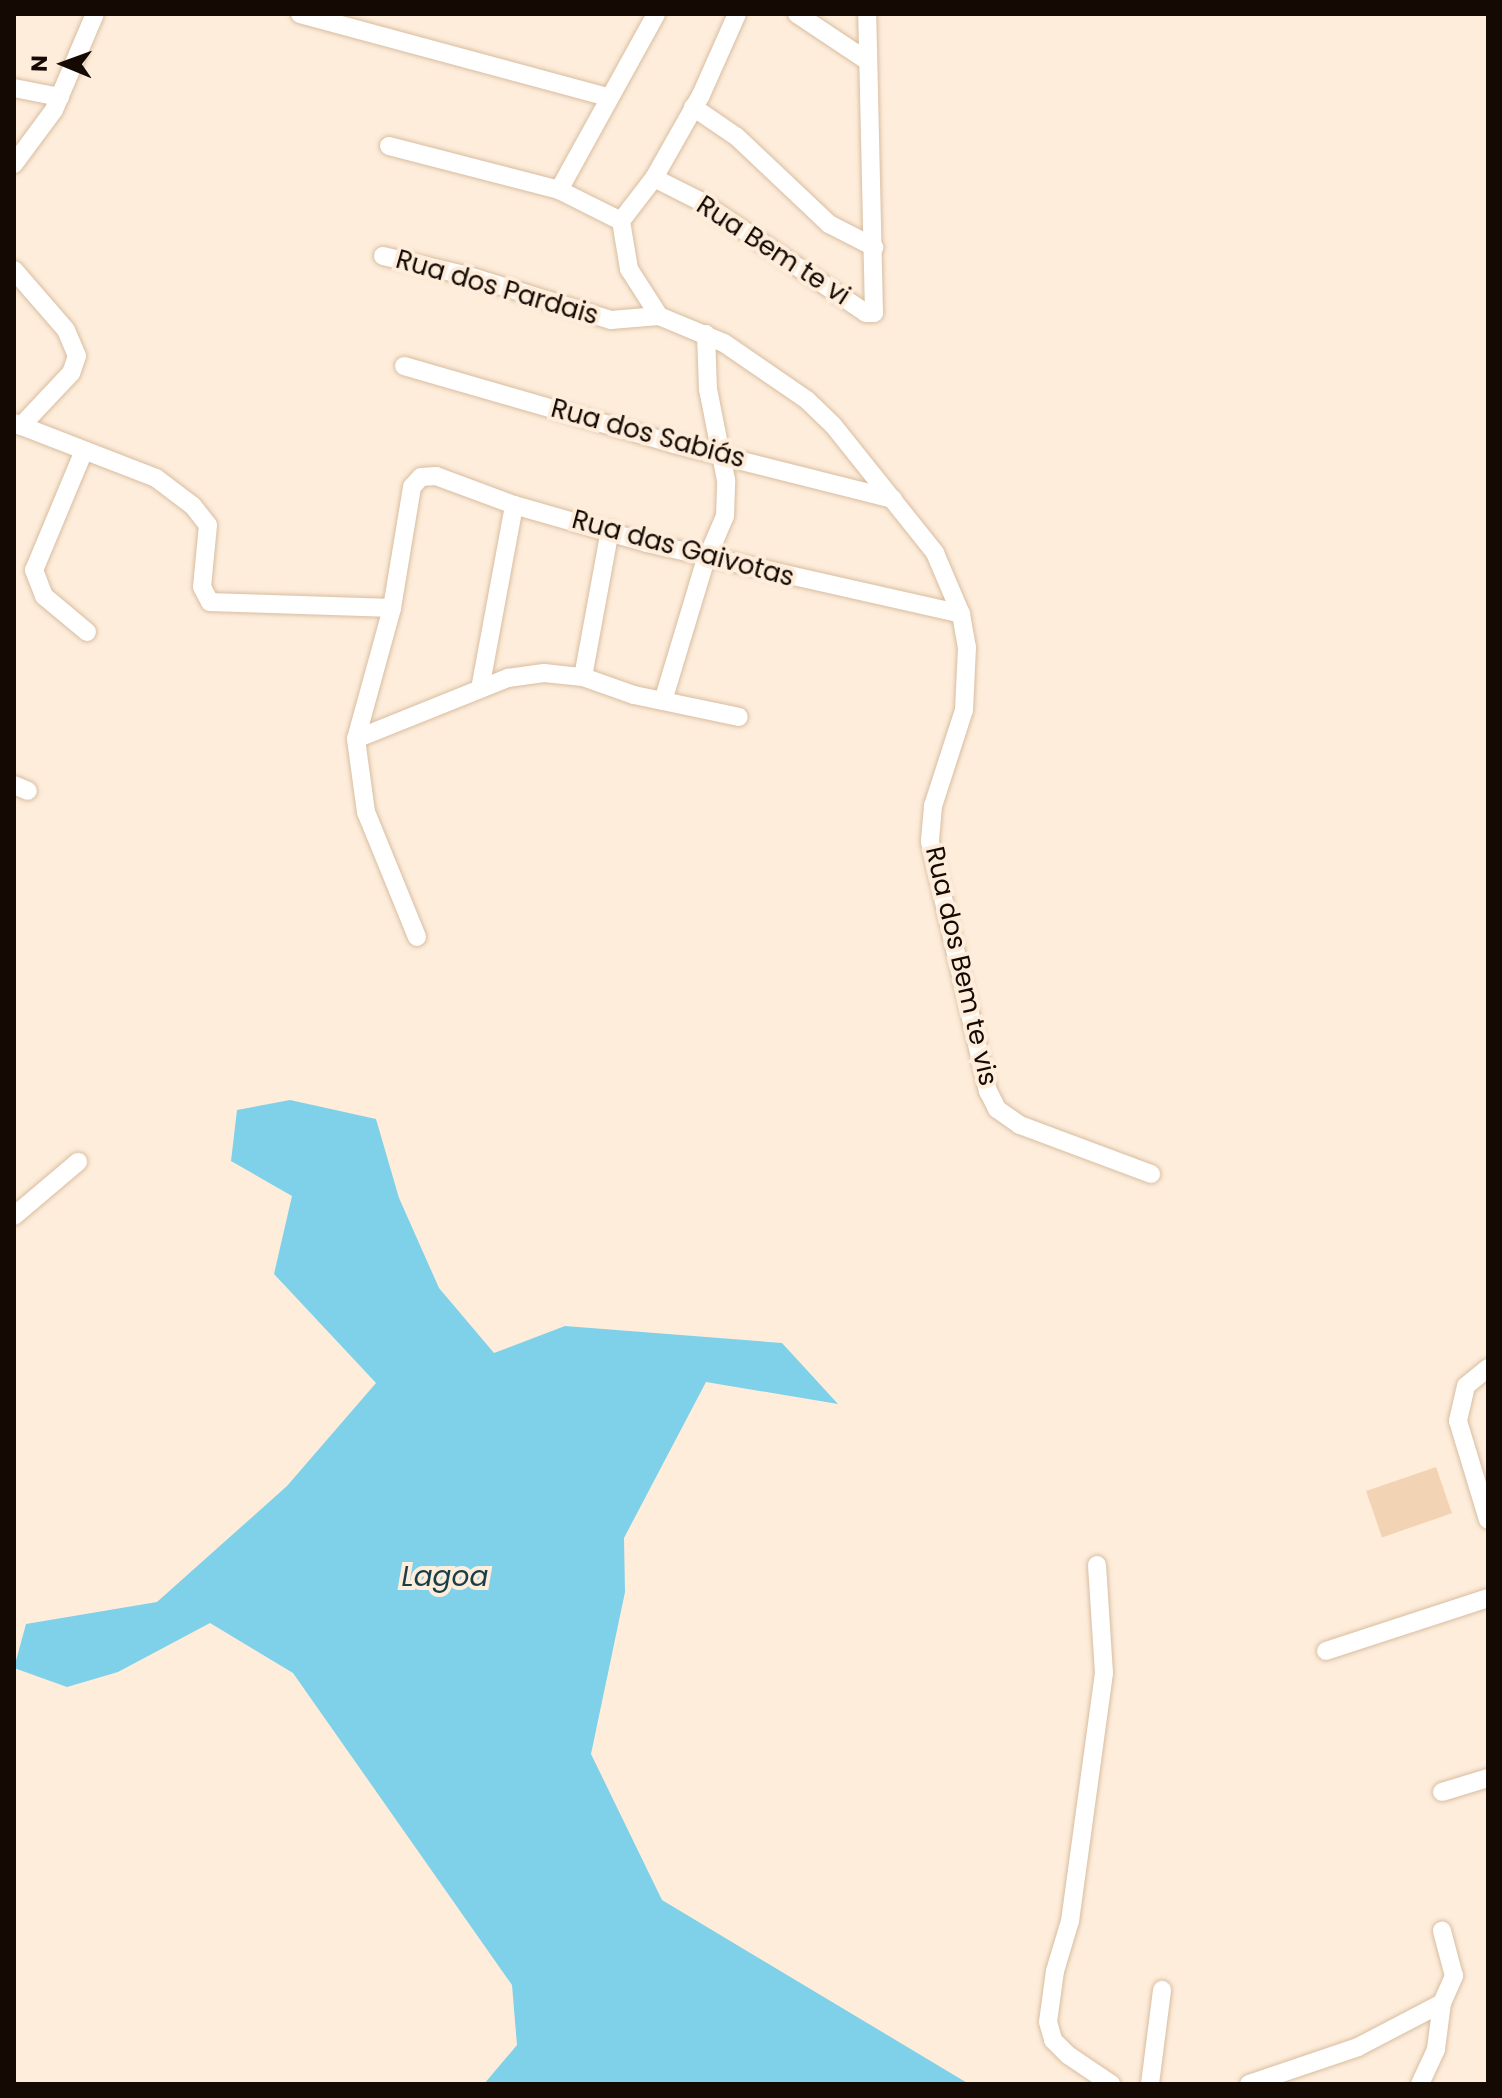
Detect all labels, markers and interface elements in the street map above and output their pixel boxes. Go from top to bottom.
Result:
north arrow [24,24,104,104]
text: N [24,55,55,72]
street label: Rua Bem te vi [691,190,855,312]
street label: Rua dos Pardais [392,244,602,332]
street label: Rua dos Sabiás [548,393,748,475]
street label: Rua das Gaivotas [569,504,797,594]
street label: Rua dos Bem te vis [918,843,1004,1089]
water label: Lagoa [402,1560,488,1594]

